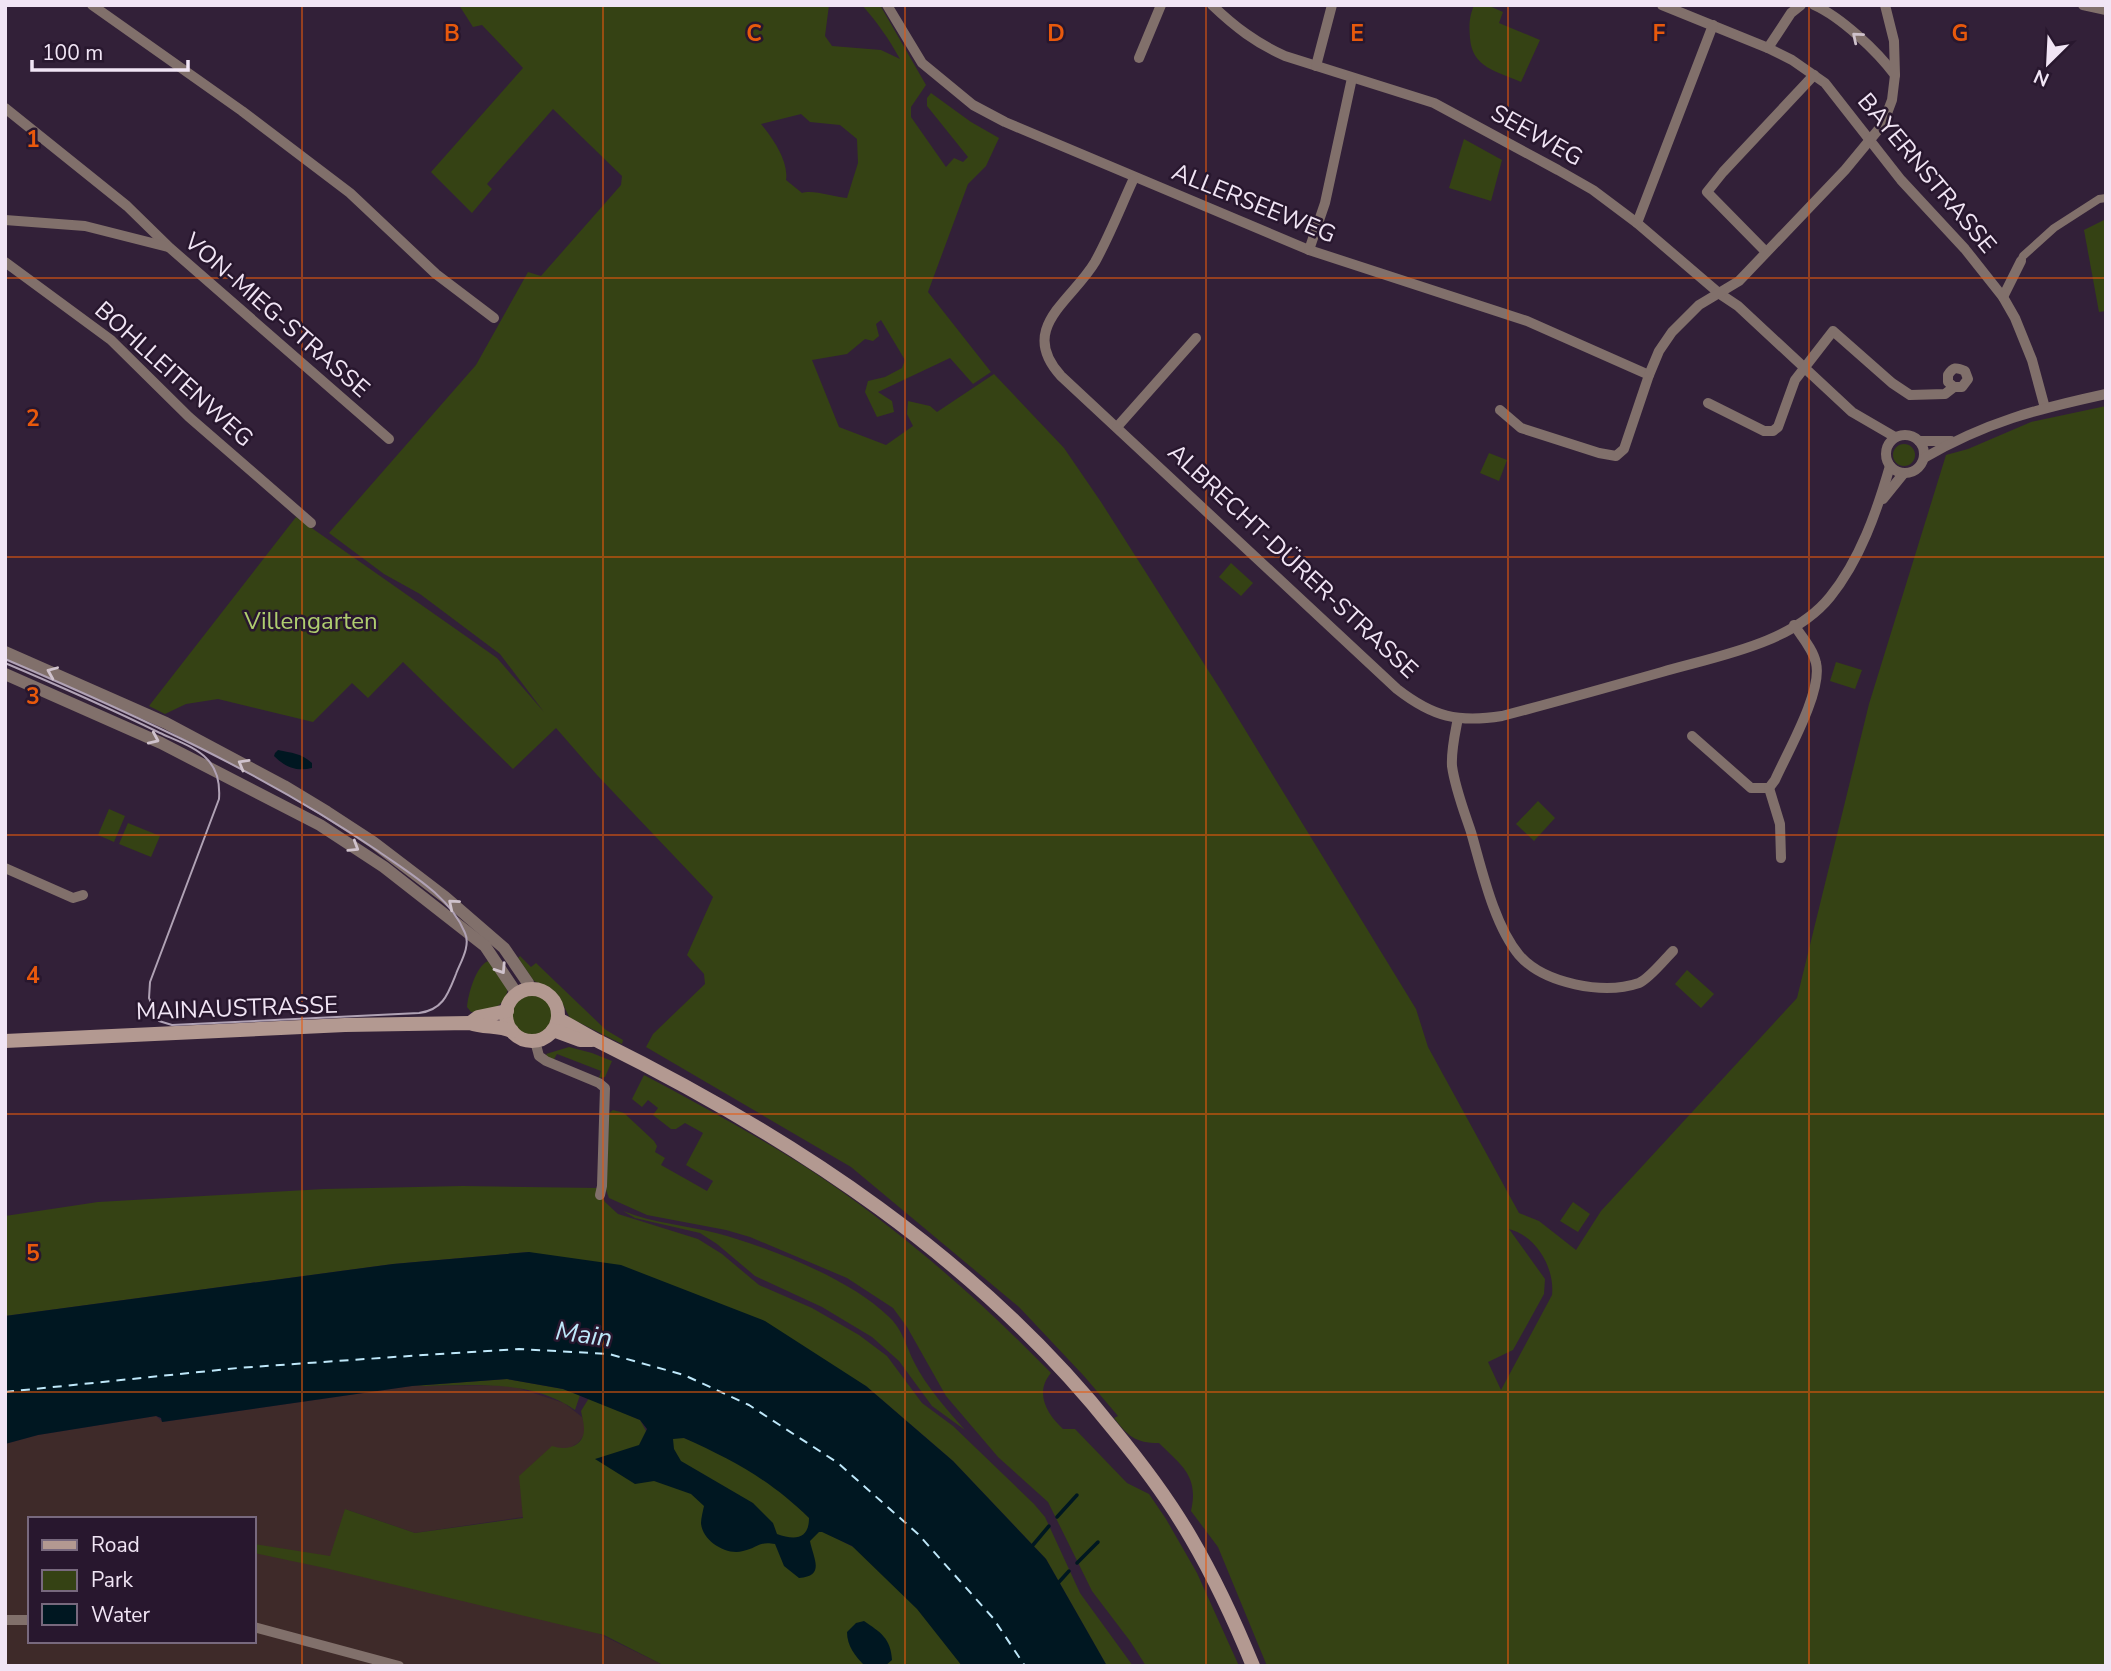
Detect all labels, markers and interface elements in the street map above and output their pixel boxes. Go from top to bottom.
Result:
text: B [444,18,460,49]
text: C [746,18,762,49]
text: D [1047,18,1065,49]
text: E [1350,18,1364,49]
text: F [1653,18,1666,49]
text: G [1952,18,1968,49]
scale bar [32,28,187,72]
north arrow [2013,28,2083,98]
one-way arrow [1852,33,1865,45]
text: 100 m [42,39,103,67]
text: N [2030,63,2053,92]
street label: BAYERNSTRASSE [1850,86,2004,260]
street label: SEEWEG [1485,97,1589,173]
text: 1 [26,124,40,155]
street label: ALLERSEEWEG [1167,156,1341,250]
street label: VON-MIEG-STRASSE [177,225,376,404]
street label: BOHLLEITENWEG [88,294,260,454]
text: 2 [26,403,40,434]
street label: ALBRECHT-DÜRER-STRASSE [1161,436,1425,686]
park label: Villengarten [243,605,378,637]
one-way arrow [47,666,60,680]
text: 3 [26,681,40,712]
one-way arrow [146,731,159,745]
one-way arrow [238,759,251,772]
one-way arrow [346,838,359,851]
one-way arrow [448,900,461,912]
text: 4 [26,960,40,991]
one-way arrow [493,962,506,975]
street label: MAINAUSTRASSE [135,988,339,1028]
text: 5 [26,1238,40,1269]
water label: Main [553,1313,614,1356]
legend [28,1517,256,1643]
text: Road [91,1531,140,1559]
text: Park [91,1566,133,1594]
text: Water [91,1601,150,1629]

